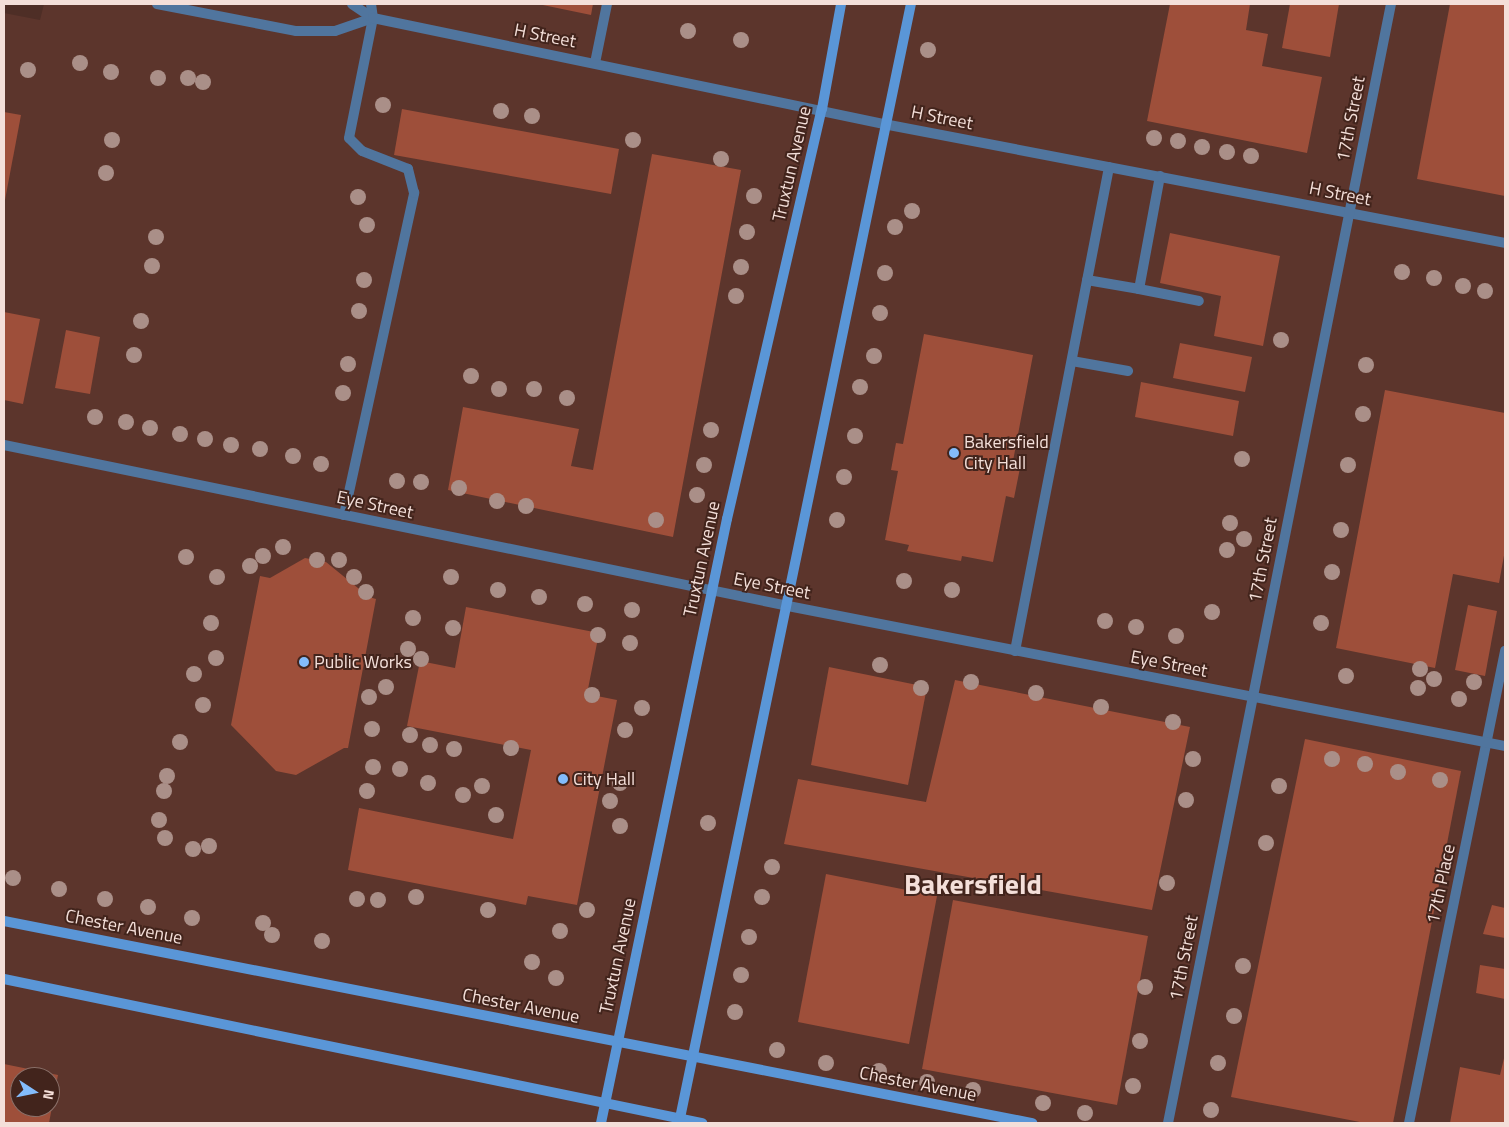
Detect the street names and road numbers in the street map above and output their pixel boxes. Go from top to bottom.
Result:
street label: H Street [512,19,578,53]
street label: 17th Street [1332,74,1370,164]
street label: H Street [909,101,975,135]
street label: Truxtun Avenue [768,104,816,224]
street label: H Street [1307,177,1373,211]
street label: Eye Street [335,486,415,524]
street label: Truxtun Avenue [679,499,725,619]
street label: 17th Street [1244,515,1282,605]
street label: Eye Street [732,568,812,604]
street label: Eye Street [1129,646,1209,682]
street label: 17th Place [1422,842,1460,926]
street label: Truxtun Avenue [595,896,641,1016]
street label: Chester Avenue [64,905,184,949]
street label: 17th Street [1165,913,1203,1003]
street label: Chester Avenue [461,984,581,1028]
street label: Chester Avenue [858,1062,978,1106]

